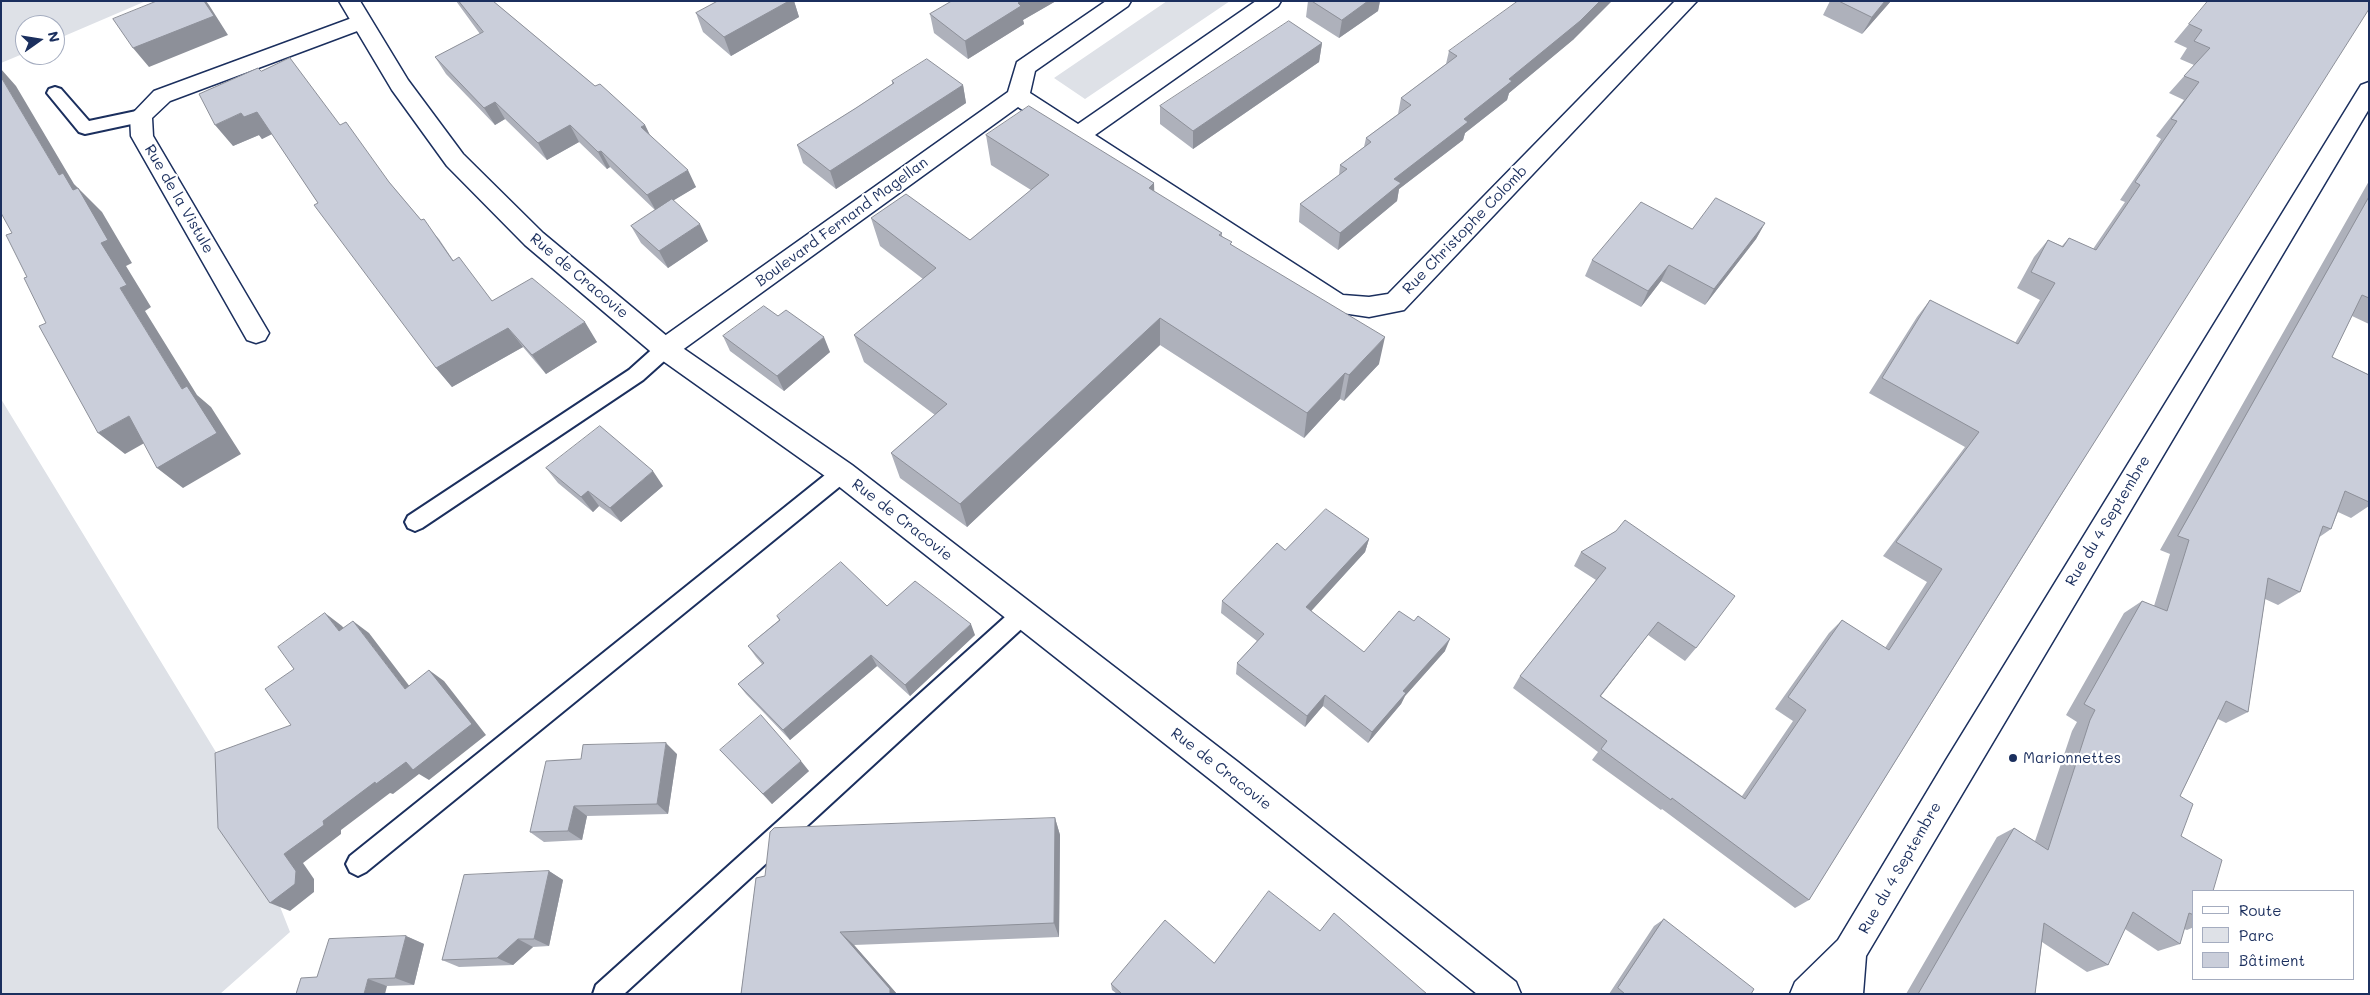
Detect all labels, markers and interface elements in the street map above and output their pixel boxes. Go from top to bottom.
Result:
north arrow [15,15,65,65]
text: N [44,29,65,44]
street label: Rue de la Vistule [141,141,217,257]
street label: Boulevard Fernand Magellan [752,153,932,291]
street label: Rue Christophe Colomb [1399,162,1531,298]
street label: Rue de Cracovie [526,230,632,322]
street label: Rue du 4 Septembre [2062,452,2154,590]
street label: Rue de Cracovie [848,475,956,565]
street label: Rue de Cracovie [1167,724,1275,814]
place label: Marionnettes [2023,749,2121,767]
marker: Marionnettes [2007,752,2019,764]
street label: Rue du 4 Septembre [1855,799,1945,937]
legend [2192,890,2355,980]
text: Route [2239,900,2282,920]
text: Parc [2239,925,2274,945]
text: Bâtiment [2239,950,2305,970]

